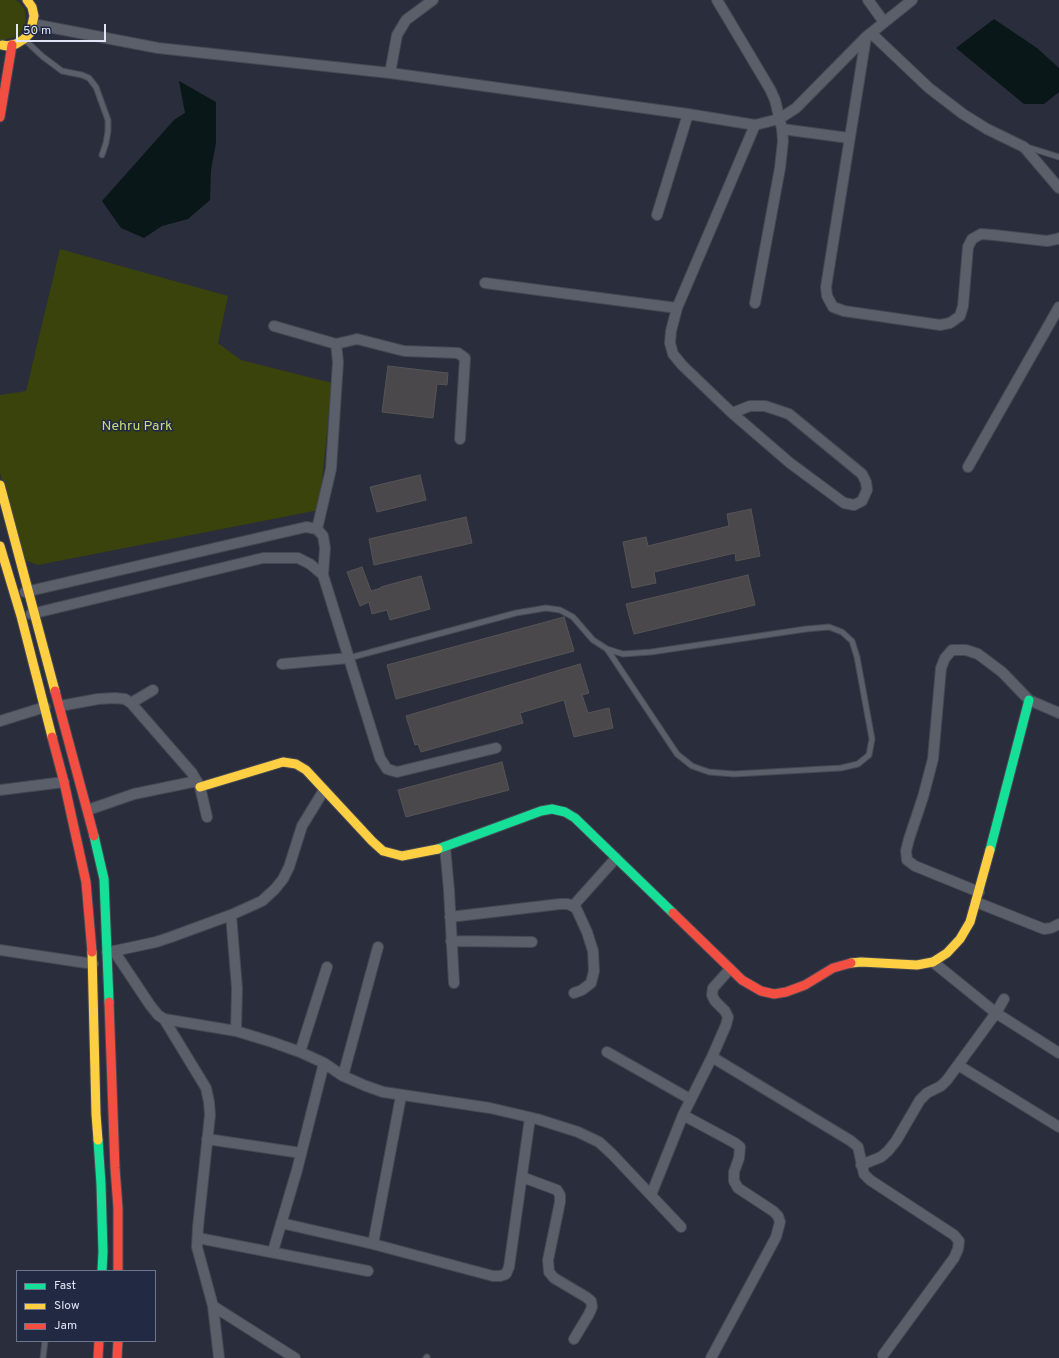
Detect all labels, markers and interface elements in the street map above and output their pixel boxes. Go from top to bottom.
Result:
scale bar [18,16,108,42]
text: 50 m [23,23,51,39]
park label: Nehru Park [102,419,172,435]
legend [16,1270,156,1342]
text: Fast [54,1278,76,1294]
text: Slow [54,1298,80,1314]
text: Jam [54,1318,77,1334]

